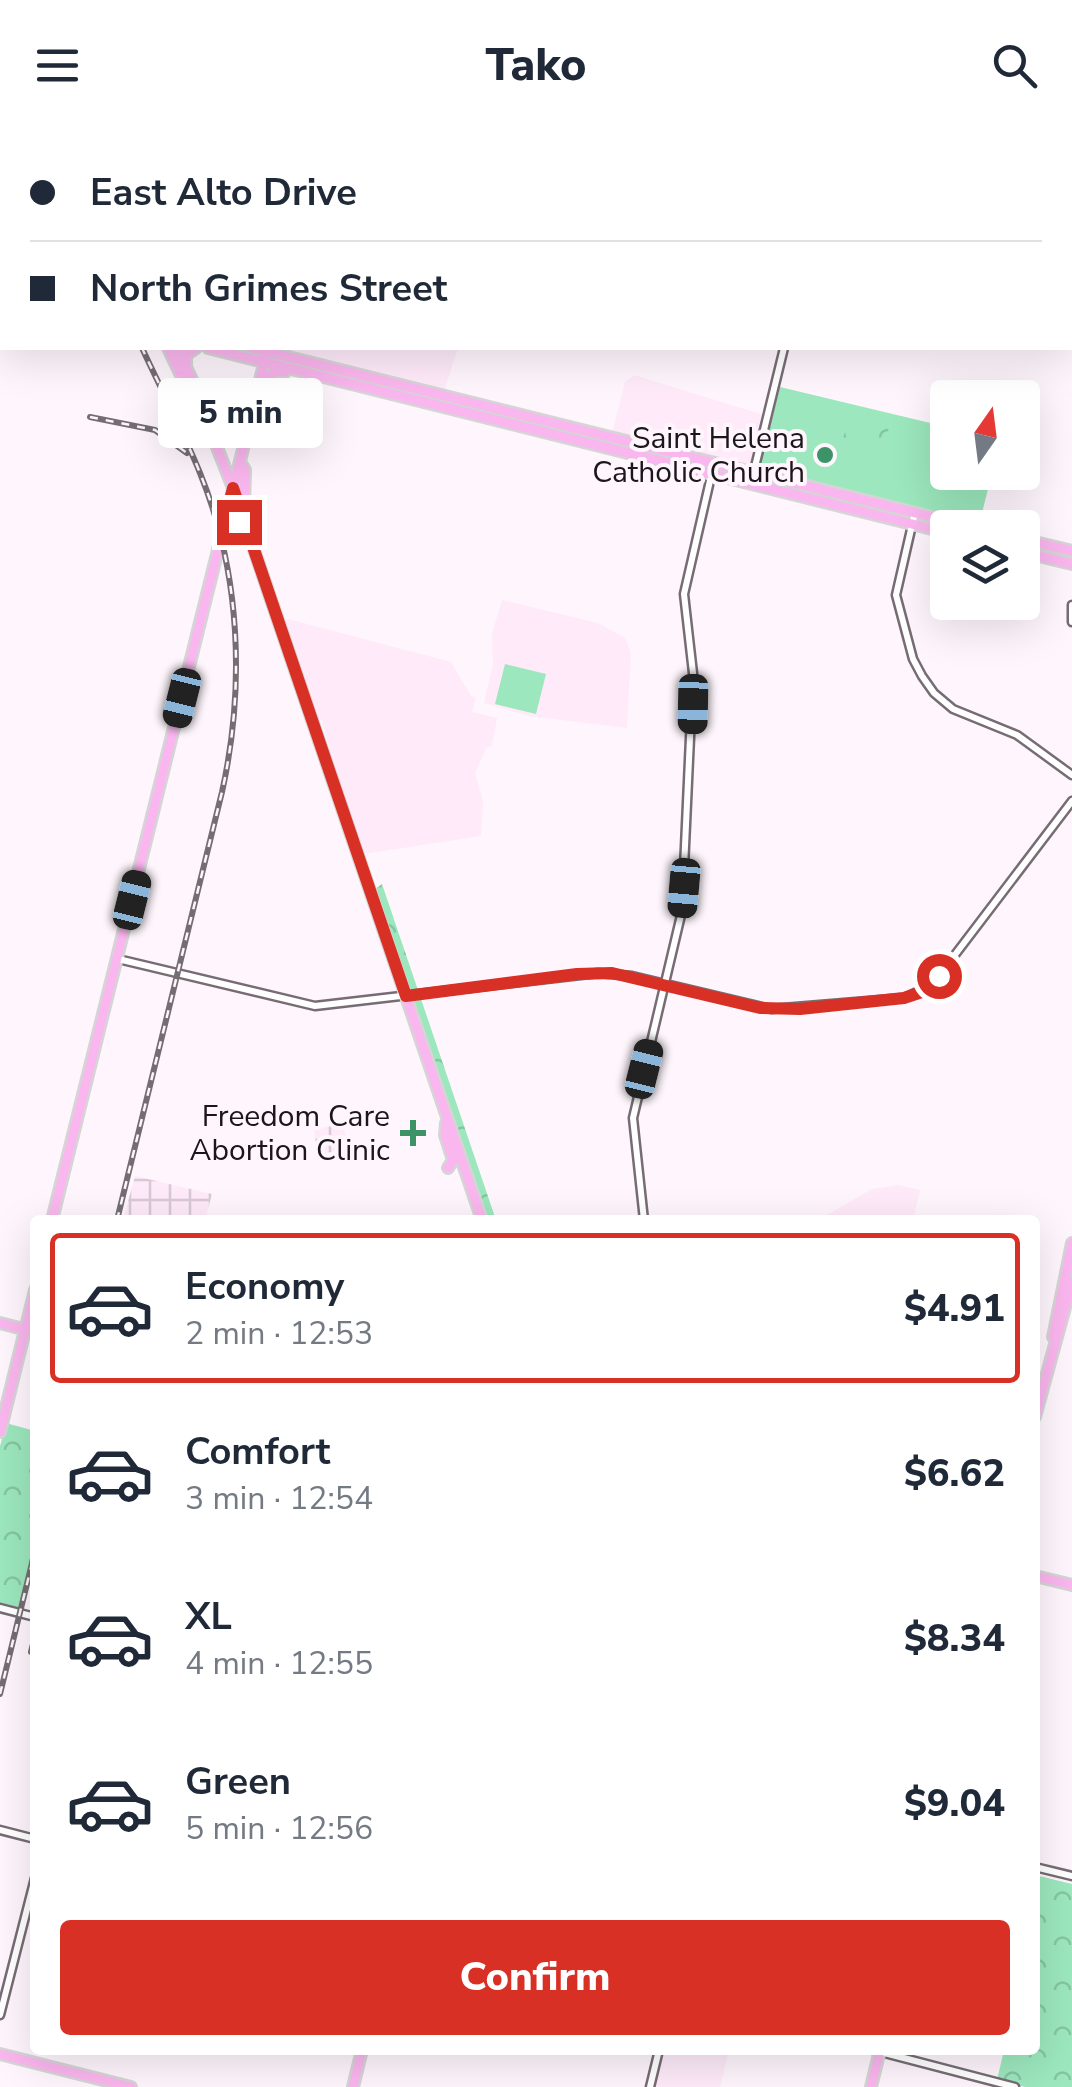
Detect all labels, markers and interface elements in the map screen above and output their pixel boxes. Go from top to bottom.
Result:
text: Tako [485,35,587,96]
icon: menu [30,38,85,93]
icon: search [987,38,1042,93]
text: East Alto Drive [90,167,357,218]
text: North Grimes Street [90,263,447,314]
callout: 5 min [156,377,322,447]
north arrow [930,380,1040,490]
map controls [930,380,1040,620]
text: 5 min [198,391,283,434]
place label: Saint Helena Catholic Church [592,418,805,493]
marker: Saint Helena Catholic Church [814,444,836,466]
route end [217,500,262,545]
button: layers [930,510,1040,620]
car [160,665,204,731]
car [677,674,709,734]
car [666,857,702,919]
car [110,867,154,933]
route start [917,954,962,999]
car [622,1036,666,1102]
place label: Freedom Care Abortion Clinic [190,1096,390,1171]
marker: Freedom Care Abortion Clinic [400,1120,426,1146]
text: Economy [185,1261,344,1312]
icon: car [65,1263,155,1353]
text: $4.91 [904,1283,1005,1334]
text: 2 min · 12:53 [185,1312,373,1355]
text: Comfort [185,1426,330,1477]
icon: car [65,1428,155,1518]
text: $6.62 [904,1448,1005,1499]
text: 3 min · 12:54 [185,1477,373,1520]
text: XL [185,1591,232,1642]
icon: car [65,1593,155,1683]
text: $8.34 [904,1613,1005,1664]
text: 4 min · 12:55 [185,1642,373,1685]
text: Green [185,1756,291,1807]
icon: car [65,1758,155,1848]
text: $9.04 [904,1778,1005,1829]
text: 5 min · 12:56 [185,1807,373,1850]
button: Confirm [60,1920,1010,2035]

